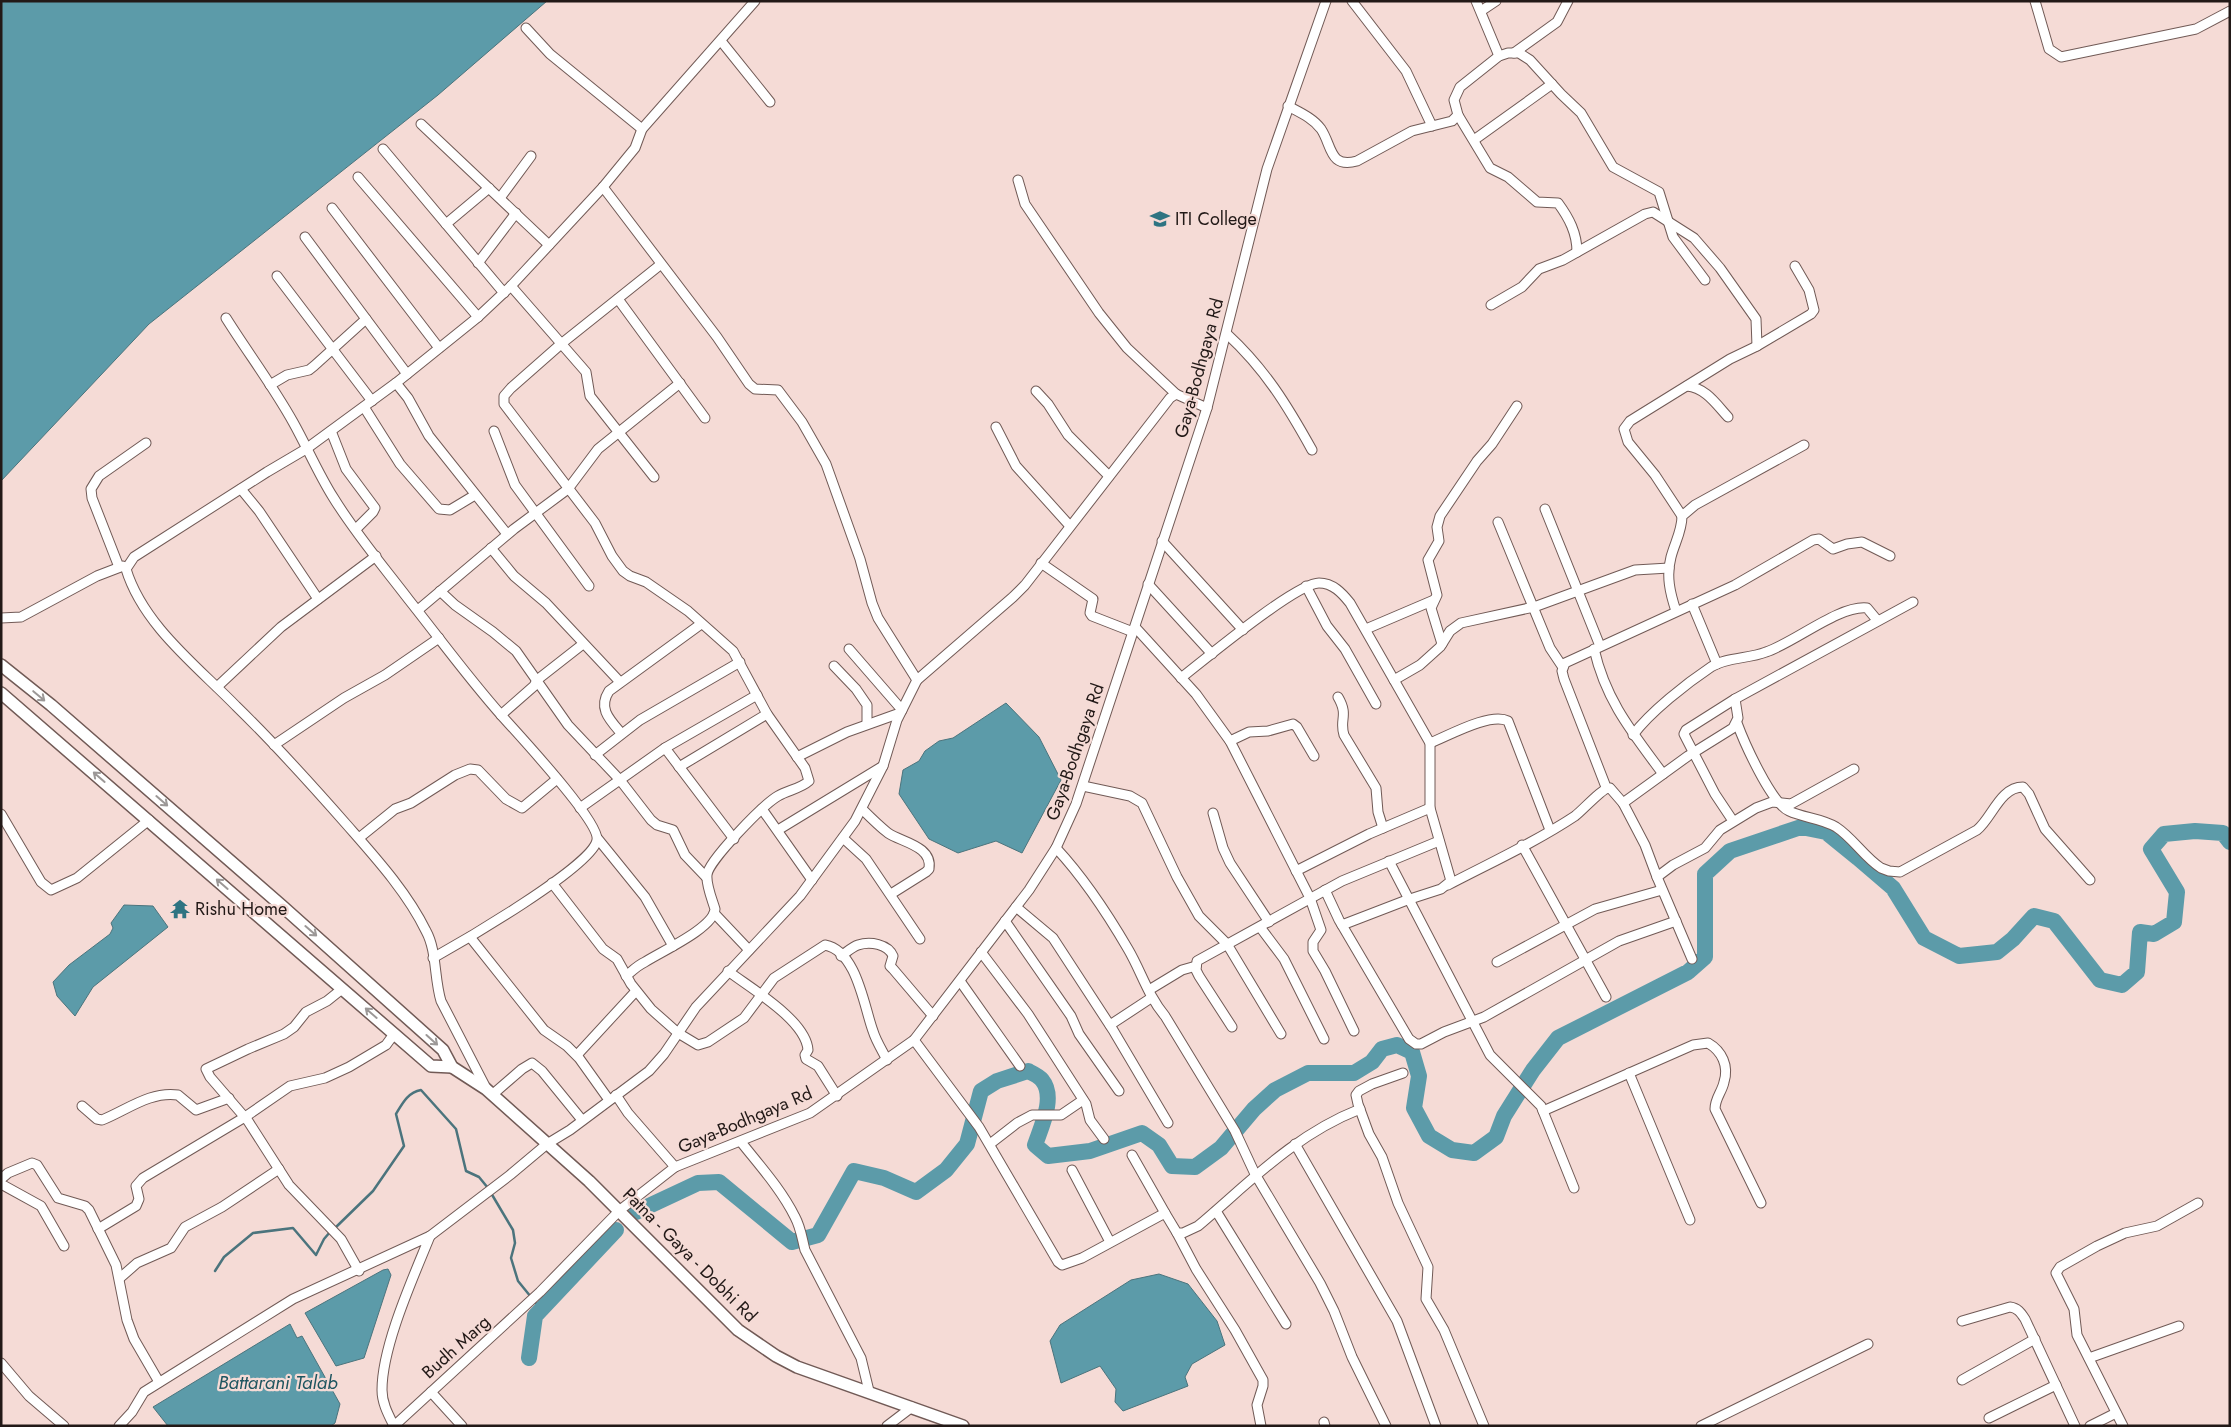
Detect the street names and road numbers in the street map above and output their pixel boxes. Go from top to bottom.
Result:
street label: Gaya-Bodhgaya Rd [1168,295,1230,441]
street label: Gaya-Bodhgaya Rd [1039,680,1111,824]
street label: Gaya-Bodhgaya Rd [674,1080,816,1160]
street label: Patna - Gaya - Dobhi Rd [617,1182,763,1328]
street label: Budh Marg [416,1309,496,1385]

